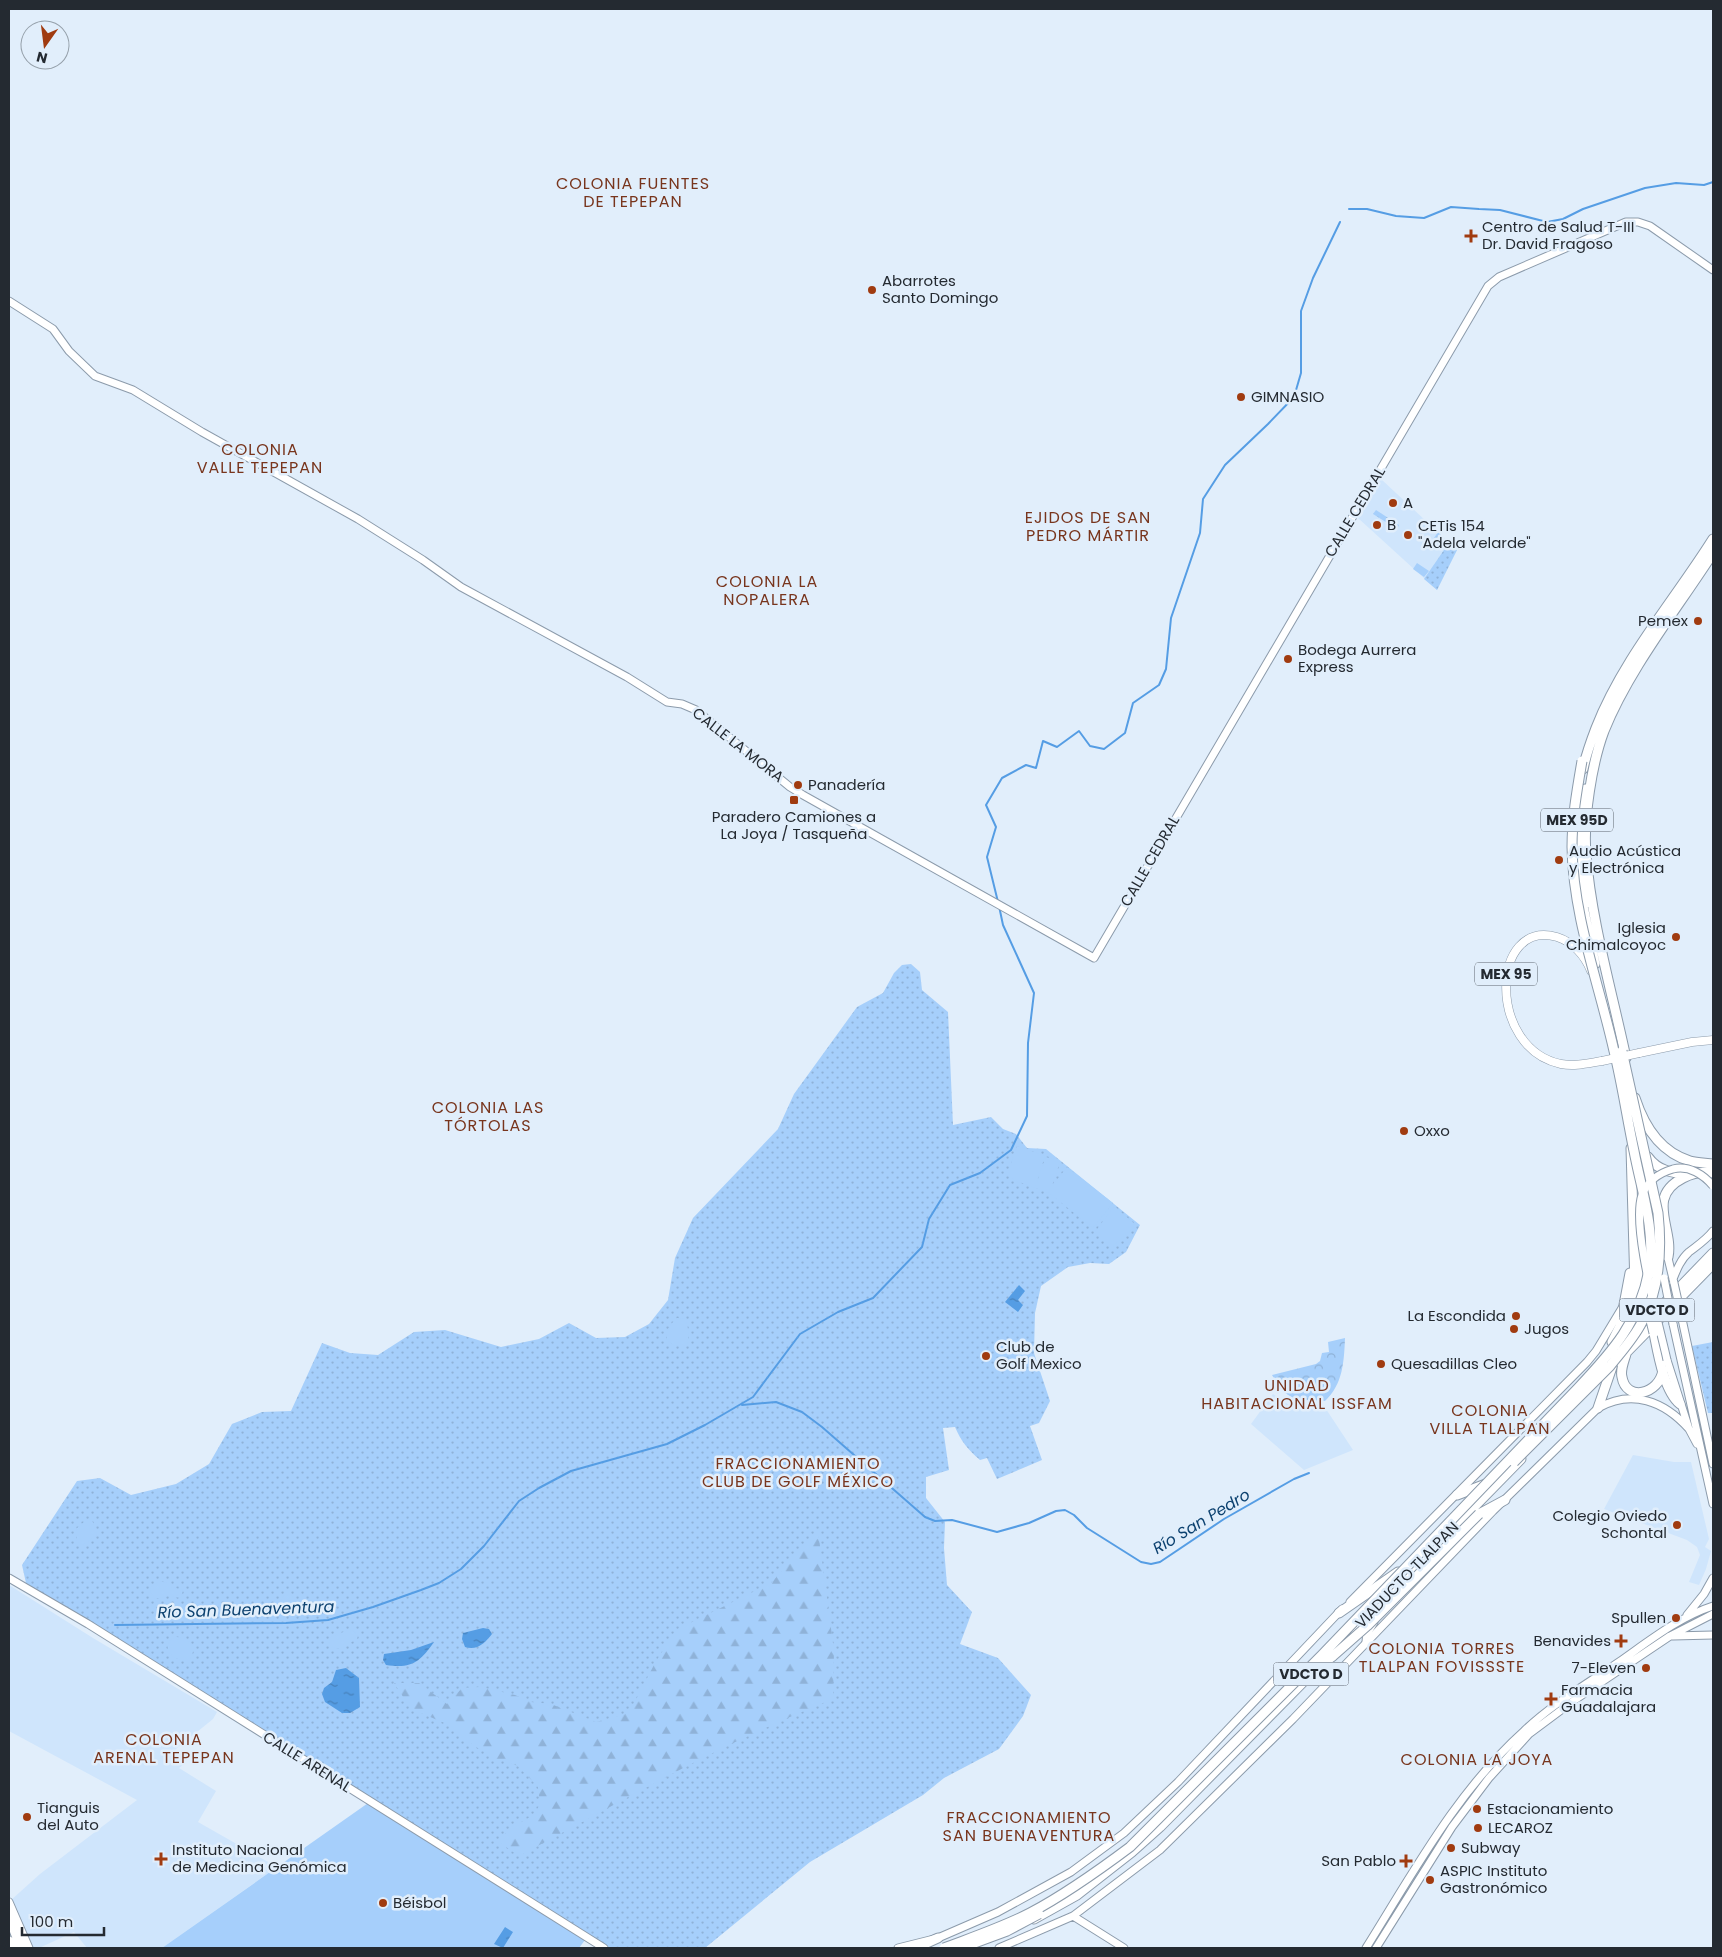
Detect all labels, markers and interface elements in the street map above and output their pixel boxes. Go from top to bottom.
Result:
north arrow [20,20,70,70]
text: N [34,47,49,69]
district label: COLONIA FUENTES DE TEPEPAN [556,172,710,213]
place label: Centro de Salud T-III Dr. David Fragoso [1482,216,1634,254]
marker: Centro de Salud T-III Dr. David Fragoso [1464,229,1478,243]
place label: Abarrotes Santo Domingo [882,270,998,308]
marker: Abarrotes Santo Domingo [866,284,878,296]
place label: GIMNASIO [1251,386,1324,407]
marker: GIMNASIO [1235,391,1247,403]
district label: COLONIA VALLE TEPEPAN [197,438,323,479]
street label: CALLE CEDRAL [1319,462,1390,561]
place label: A [1403,492,1413,513]
marker: A [1387,497,1399,509]
district label: EJIDOS DE SAN PEDRO MÁRTIR [1025,506,1151,547]
place label: B [1387,514,1396,535]
place label: CETis 154 "Adela velarde" [1418,515,1531,553]
marker: B [1371,519,1383,531]
marker: CETis 154 "Adela velarde" [1402,529,1414,541]
district label: COLONIA LA NOPALERA [716,570,818,611]
place label: Pemex [1638,610,1688,631]
marker: Pemex [1692,615,1704,627]
place label: Bodega Aurrera Express [1298,639,1416,677]
marker: Bodega Aurrera Express [1282,653,1294,665]
street label: CALLE LA MORA [688,702,788,787]
place label: Panadería [808,774,885,795]
marker: Panadería [792,779,804,791]
marker: Paradero Camiones a La Joya / Tasqueña [788,794,800,806]
place label: Paradero Camiones a La Joya / Tasqueña [712,806,876,844]
road number: MEX 95D [1541,808,1613,832]
street label: CALLE CEDRAL [1115,811,1184,910]
place label: Audio Acústica y Electrónica [1569,840,1681,878]
marker: Audio Acústica y Electrónica [1553,854,1565,866]
place label: Iglesia Chimalcoyoc [1566,917,1666,955]
marker: Iglesia Chimalcoyoc [1670,931,1682,943]
road number: MEX 95 [1475,962,1537,986]
district label: COLONIA LAS TÓRTOLAS [432,1096,544,1137]
place label: Oxxo [1414,1120,1450,1141]
marker: Oxxo [1398,1125,1410,1137]
road number: VDCTO D [1620,1298,1694,1322]
place label: La Escondida [1407,1305,1506,1326]
marker: La Escondida [1510,1310,1522,1322]
place label: Jugos [1524,1318,1569,1339]
marker: Jugos [1508,1323,1520,1335]
place label: Club de Golf Mexico [996,1336,1082,1374]
marker: Club de Golf Mexico [980,1350,992,1362]
place label: Quesadillas Cleo [1391,1353,1517,1374]
marker: Quesadillas Cleo [1375,1358,1387,1370]
district label: UNIDAD HABITACIONAL ISSFAM [1201,1374,1393,1415]
district label: COLONIA VILLA TLALPAN [1429,1399,1551,1440]
district label: FRACCIONAMIENTO CLUB DE GOLF MÉXICO [702,1452,894,1493]
water label: Río San Pedro [1148,1483,1254,1560]
place label: Colegio Oviedo Schontal [1552,1505,1667,1543]
street label: VIADUCTO TLALPAN [1350,1517,1463,1633]
marker: Colegio Oviedo Schontal [1671,1519,1683,1531]
water label: Río San Buenaventura [157,1595,335,1624]
place label: Spullen [1611,1607,1666,1628]
marker: Spullen [1670,1612,1682,1624]
place label: Benavides [1533,1630,1611,1651]
marker: Benavides [1615,1635,1627,1647]
district label: COLONIA TORRES TLALPAN FOVISSSTE [1359,1637,1525,1678]
place label: 7-Eleven [1572,1657,1636,1678]
road number: VDCTO D [1274,1662,1348,1686]
marker: 7-Eleven [1640,1662,1652,1674]
place label: Farmacia Guadalajara [1561,1679,1656,1717]
marker: Farmacia Guadalajara [1545,1693,1557,1705]
street label: CALLE ARENAL [259,1726,356,1797]
district label: COLONIA ARENAL TEPEPAN [93,1728,235,1769]
district label: COLONIA LA JOYA [1401,1748,1553,1771]
place label: Tianguis del Auto [37,1797,100,1835]
place label: Estacionamiento [1487,1798,1613,1819]
marker: Estacionamiento [1471,1803,1483,1815]
district label: FRACCIONAMIENTO SAN BUENAVENTURA [943,1806,1115,1847]
marker: Tianguis del Auto [21,1811,33,1823]
place label: LECAROZ [1488,1817,1553,1838]
marker: LECAROZ [1472,1822,1484,1834]
place label: Subway [1461,1837,1521,1858]
place label: Instituto Nacional de Medicina Genómica [172,1839,347,1877]
marker: Subway [1445,1842,1457,1854]
place label: San Pablo [1321,1850,1396,1871]
marker: Instituto Nacional de Medicina Genómica [154,1852,168,1866]
marker: San Pablo [1400,1855,1412,1867]
place label: ASPIC Instituto Gastronómico [1440,1860,1547,1898]
marker: ASPIC Instituto Gastronómico [1424,1874,1436,1886]
place label: Béisbol [393,1892,446,1913]
marker: Béisbol [377,1897,389,1909]
scale bar [22,1904,105,1936]
text: 100 m [30,1911,73,1932]

